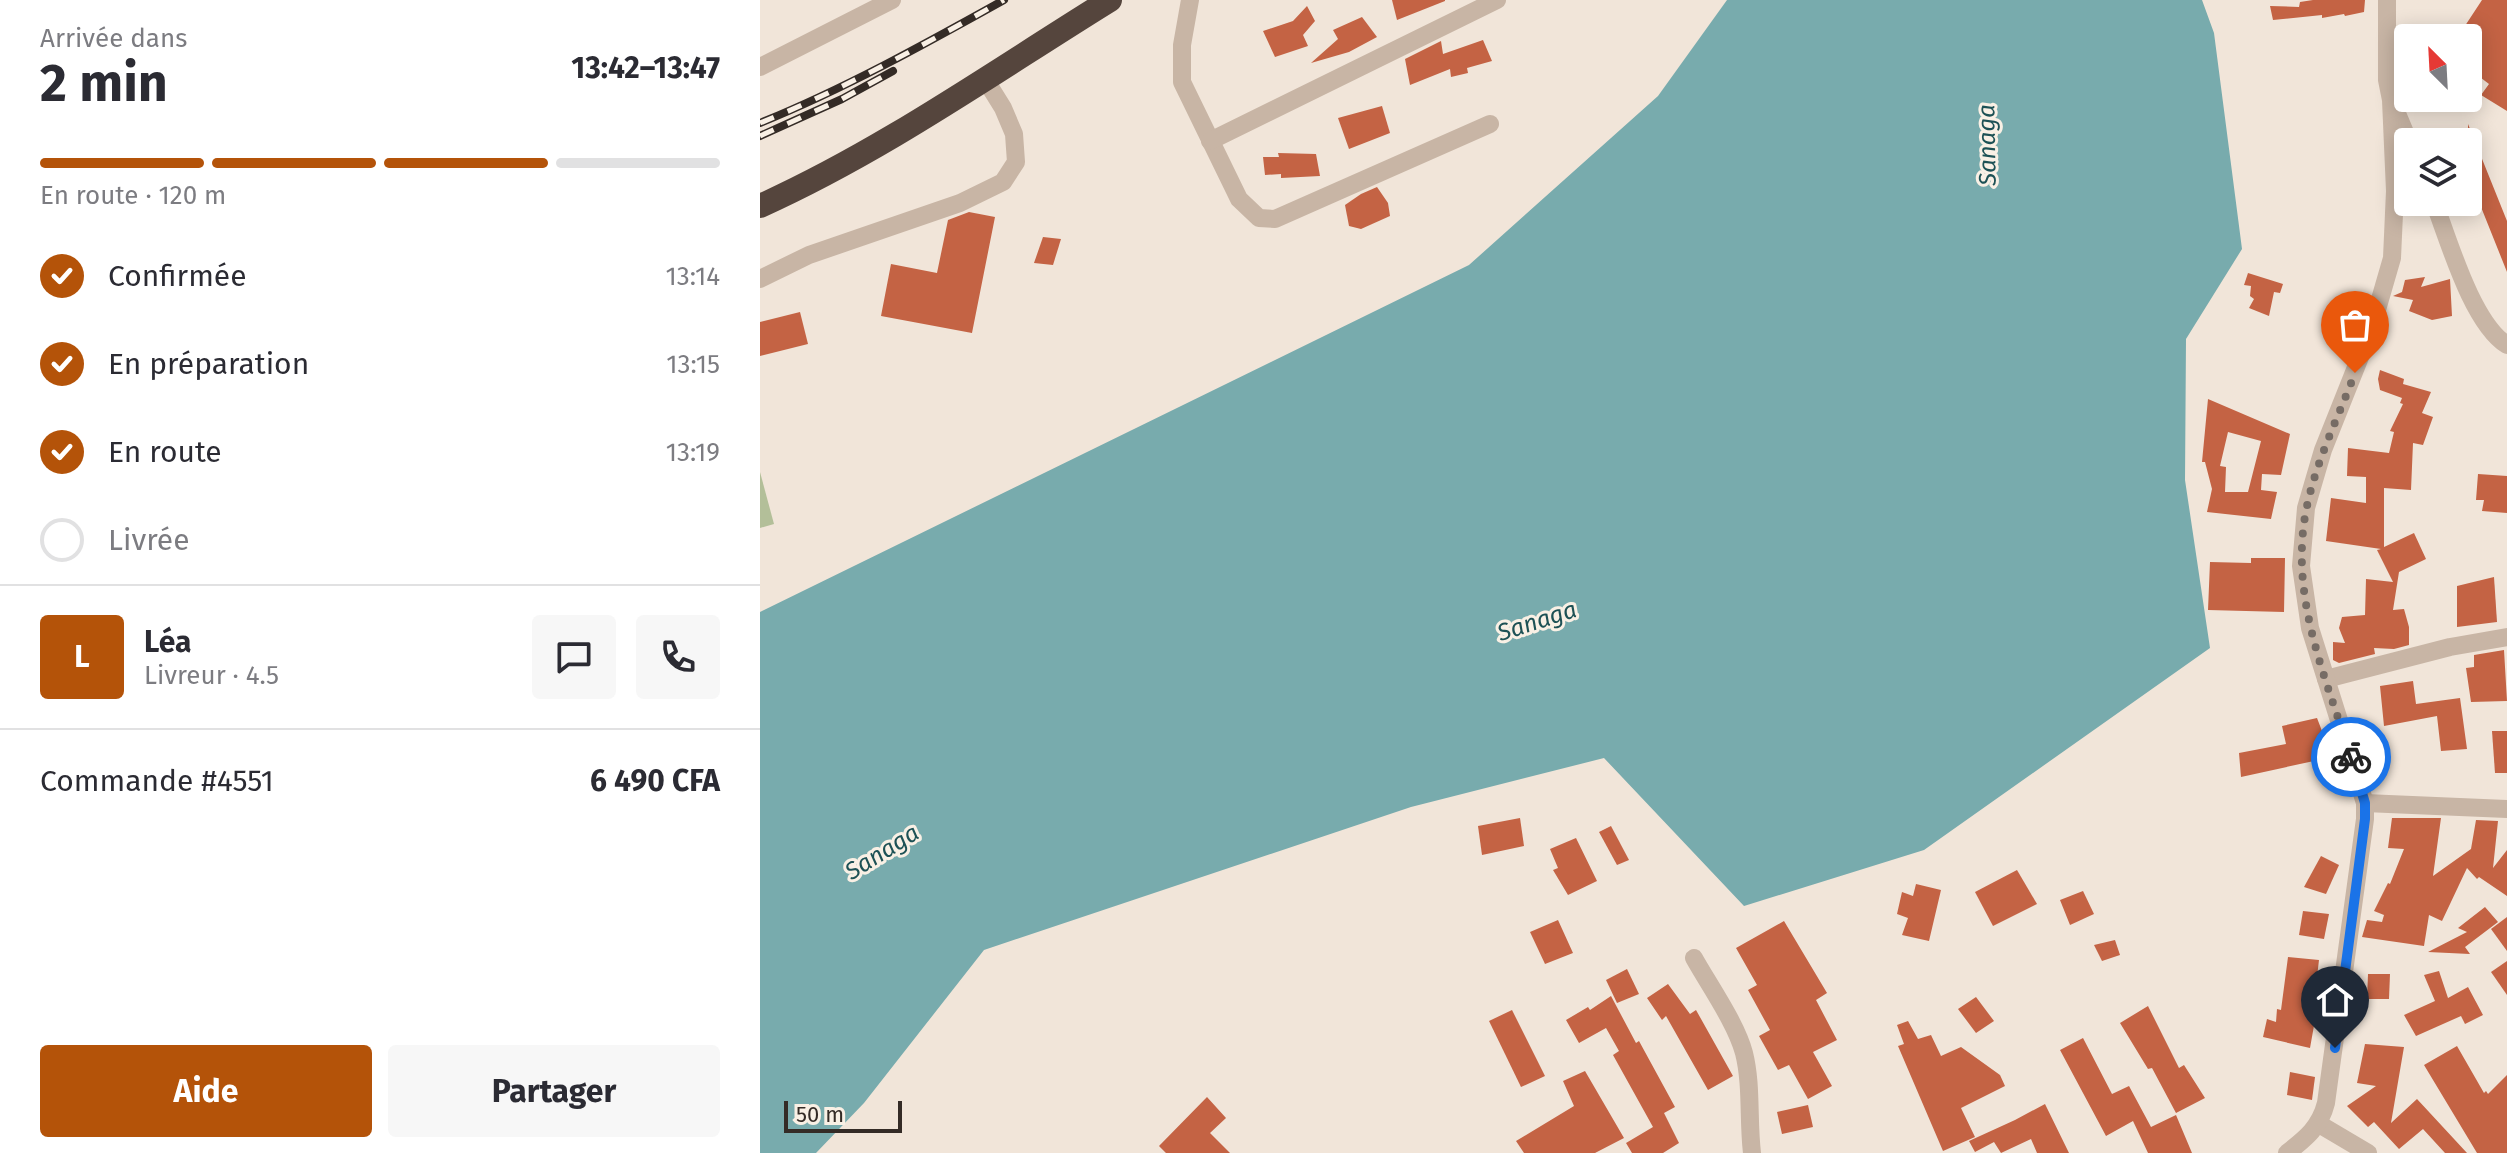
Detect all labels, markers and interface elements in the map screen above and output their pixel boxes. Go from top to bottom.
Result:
text: Arrivée dans [40,23,187,54]
north arrow [2394,24,2482,112]
map controls [2394,24,2482,216]
text: 13:42–13:47 [571,50,720,86]
text: 2 min [40,52,168,115]
water label: Sanaga [1972,104,2002,187]
button: layers [2394,128,2482,216]
text: En route · 120 m [40,180,226,211]
icon: check [40,254,84,298]
text: Confirmée [108,258,247,294]
text: 13:14 [665,261,720,292]
pin [2321,291,2389,373]
icon: bag [2333,303,2377,347]
icon: check [40,342,84,386]
text: En préparation [108,346,309,382]
text: 13:15 [666,349,720,380]
icon: check [40,430,84,474]
text: En route [108,434,222,470]
text: 13:19 [666,437,720,468]
text: Livrée [108,522,190,558]
water label: Sanaga [1493,595,1580,647]
button: chat [532,615,616,699]
button: phone [636,615,720,699]
text: Léa [144,624,191,660]
text: L [74,639,90,675]
text: Livreur · 4.5 [144,660,279,691]
courier [2311,717,2391,797]
icon: bike [2329,735,2373,779]
text: Commande #4551 [40,763,274,799]
text: 6 490 CFA [590,763,720,799]
water label: Sanaga [839,818,924,886]
pin [2301,966,2369,1048]
icon: home [2313,978,2357,1022]
button: Aide [40,1045,372,1137]
button: Partager [388,1045,720,1137]
scale bar [784,1097,902,1133]
text: 50 m [796,1101,844,1128]

